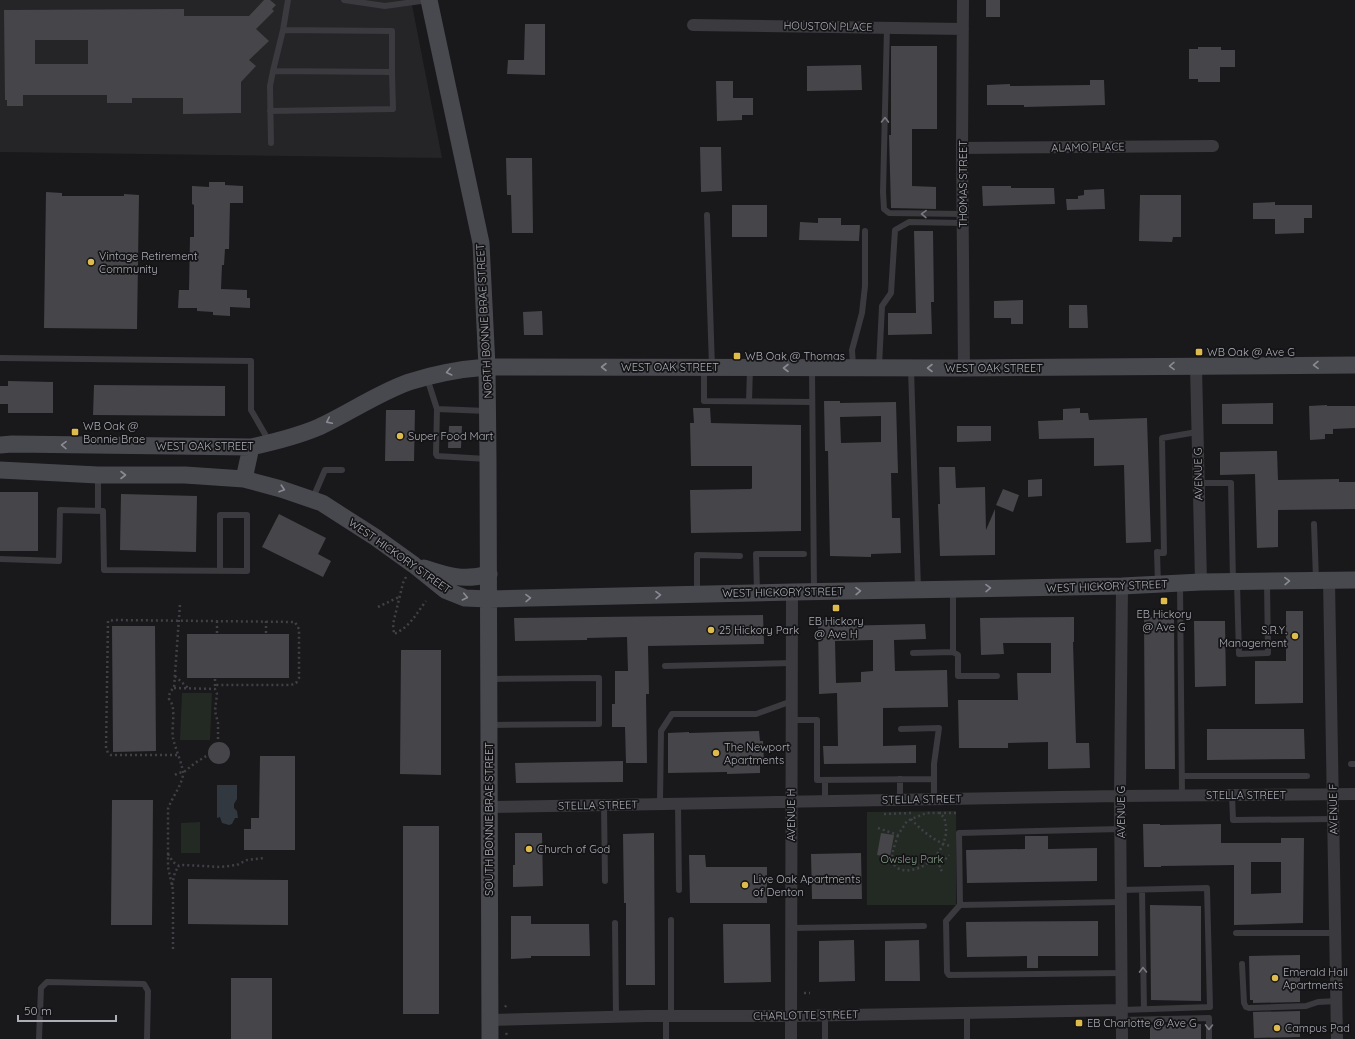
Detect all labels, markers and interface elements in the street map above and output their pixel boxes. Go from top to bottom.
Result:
street label: HOUSTON PLACE [783,18,873,34]
one-way arrow [881,117,889,123]
street label: ALAMO PLACE [1051,139,1125,155]
street label: THOMAS STREET [956,140,970,228]
one-way arrow [921,209,927,218]
street label: NORTH BONNIE BRAE STREET [473,243,495,399]
place label: Vintage Retirement Community [99,249,198,276]
marker: Vintage Retirement Community [86,257,96,267]
place label: WB Oak @ Ave G [1207,345,1295,359]
marker: WB Oak @ Ave G [1194,347,1204,357]
place label: WB Oak @ Thomas [745,349,845,363]
marker: WB Oak @ Thomas [732,351,742,361]
street label: WEST OAK STREET [621,360,719,374]
street label: WEST OAK STREET [945,361,1043,375]
one-way arrow [1313,361,1319,369]
one-way arrow [1169,362,1175,370]
one-way arrow [601,363,607,371]
one-way arrow [783,364,789,372]
one-way arrow [927,364,933,372]
one-way arrow [446,368,452,376]
one-way arrow [326,416,333,424]
place label: WB Oak @ Bonnie Brae [83,419,145,446]
marker: WB Oak @ Bonnie Brae [70,427,80,437]
place label: Super Food Mart [408,429,494,443]
marker: Super Food Mart [395,431,405,441]
street label: WEST OAK STREET [156,439,254,453]
one-way arrow [61,441,67,449]
street label: AVENUE G [1191,448,1205,500]
one-way arrow [120,471,126,479]
one-way arrow [278,485,285,493]
street label: WEST HICKORY STREET [346,515,454,597]
street label: WEST HICKORY STREET [1046,577,1168,595]
one-way arrow [1284,577,1290,585]
street label: WEST HICKORY STREET [722,584,844,600]
one-way arrow [985,584,991,592]
one-way arrow [855,586,861,595]
one-way arrow [655,591,661,599]
one-way arrow [461,592,468,600]
one-way arrow [525,594,531,603]
marker: EB Hickory @ Ave G [1159,596,1169,606]
marker: EB Hickory @ Ave H [831,603,841,613]
place label: EB Hickory @ Ave G [1136,607,1192,634]
place label: EB Hickory @ Ave H [808,614,864,641]
place label: 25 Hickory Park [719,623,799,637]
place label: S.R.Y. Management [1219,623,1287,650]
marker: 25 Hickory Park [706,625,716,635]
marker: S.R.Y. Management [1290,631,1300,641]
place label: The Newport Apartments [724,740,790,767]
street label: SOUTH BONNIE BRAE STREET [482,742,496,896]
marker: The Newport Apartments [711,748,721,758]
street label: AVENUE F [1326,783,1340,835]
street label: AVENUE G [1114,786,1128,838]
street label: STELLA STREET [1206,788,1286,802]
street label: AVENUE H [784,789,798,841]
street label: STELLA STREET [882,791,963,807]
street label: STELLA STREET [558,797,639,813]
place label: Church of God [537,842,610,856]
marker: Church of God [524,844,534,854]
park label: Owsley Park [881,852,944,866]
place label: Live Oak Apartments of Denton [753,872,860,899]
marker: Live Oak Apartments of Denton [740,880,750,890]
place label: Emerald Hall Apartments [1283,965,1348,992]
one-way arrow [1139,967,1147,973]
marker: Emerald Hall Apartments [1270,973,1280,983]
scale bar [18,997,116,1023]
text: 50 m [24,1003,52,1018]
street label: CHARLOTTE STREET [753,1007,859,1023]
place label: EB Charlotte @ Ave G [1087,1016,1197,1030]
marker: EB Charlotte @ Ave G [1074,1018,1084,1028]
place label: Campus Pad [1285,1021,1350,1035]
marker: Campus Pad [1272,1023,1282,1033]
one-way arrow [1205,1024,1213,1030]

